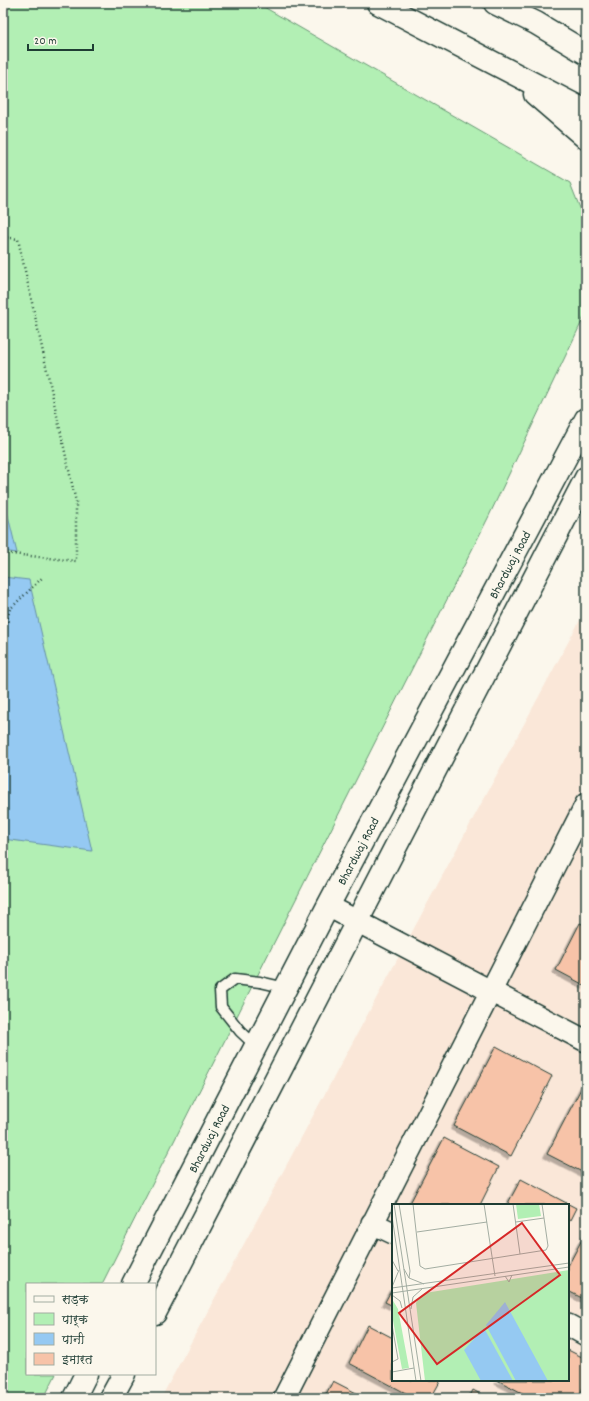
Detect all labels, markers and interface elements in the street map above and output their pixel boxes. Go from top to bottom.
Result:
scale bar [28,26,93,52]
text: 20 m [34,33,57,50]
street label: Bhardwaj Road [485,528,537,603]
street label: Bhardwaj Road [334,814,385,889]
street label: Bhardwaj Road [185,1102,236,1177]
inset map [392,1204,569,1381]
legend [26,1283,156,1375]
text: सड़क [61,1292,90,1309]
text: पार्क [61,1312,89,1329]
text: पानी [61,1332,85,1349]
text: इमारत [61,1352,93,1369]

